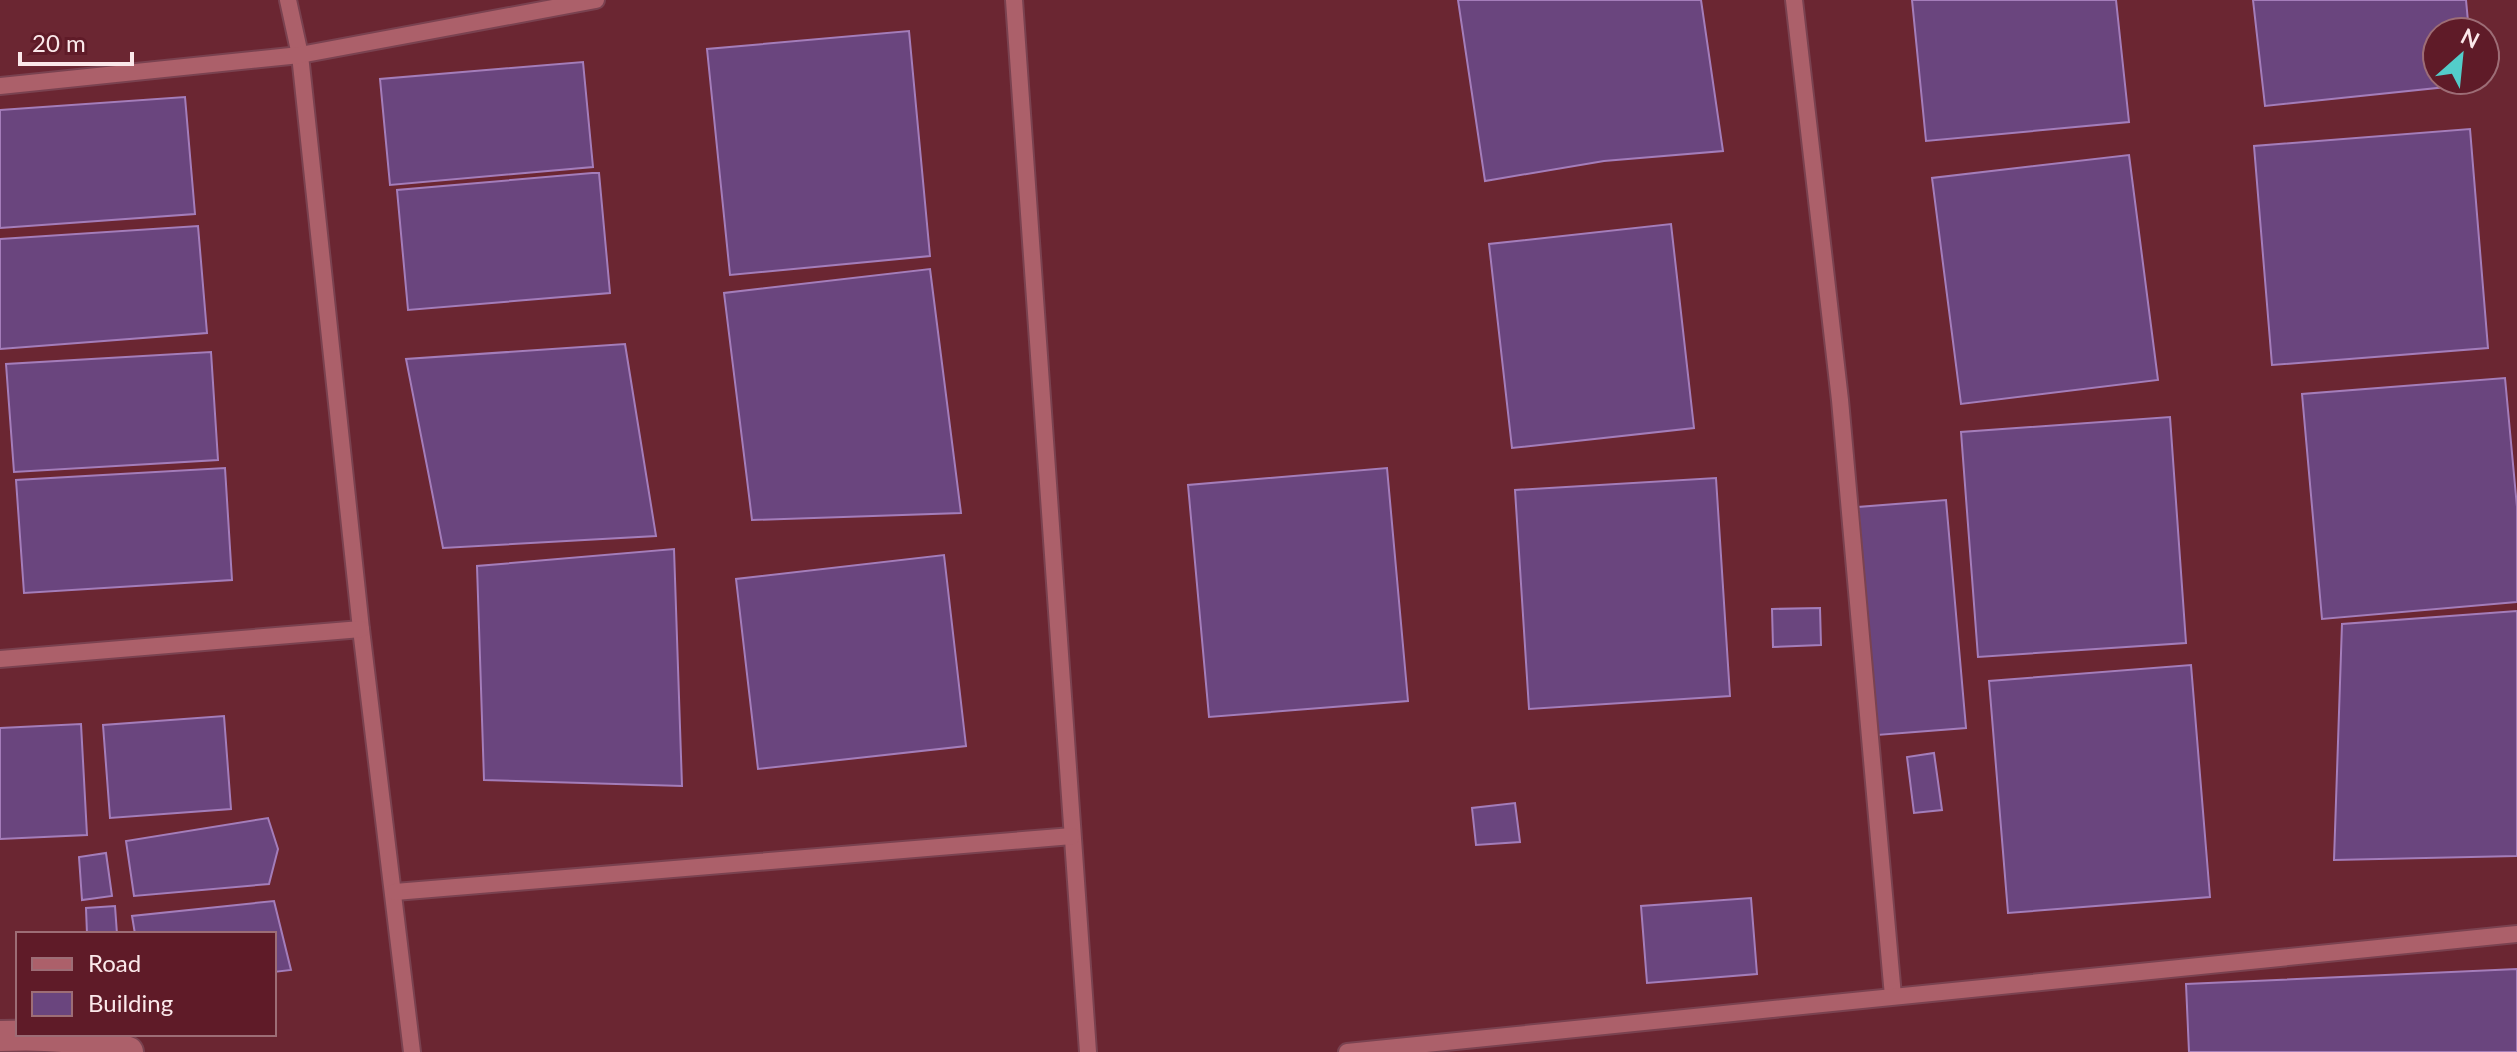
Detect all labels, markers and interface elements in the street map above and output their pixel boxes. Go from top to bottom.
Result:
scale bar [20,16,132,66]
north arrow [2421,16,2501,96]
text: N [2457,22,2484,54]
text: 20 m [32,28,86,57]
legend [16,932,276,1036]
text: Road [88,948,141,977]
text: Building [88,988,173,1017]

